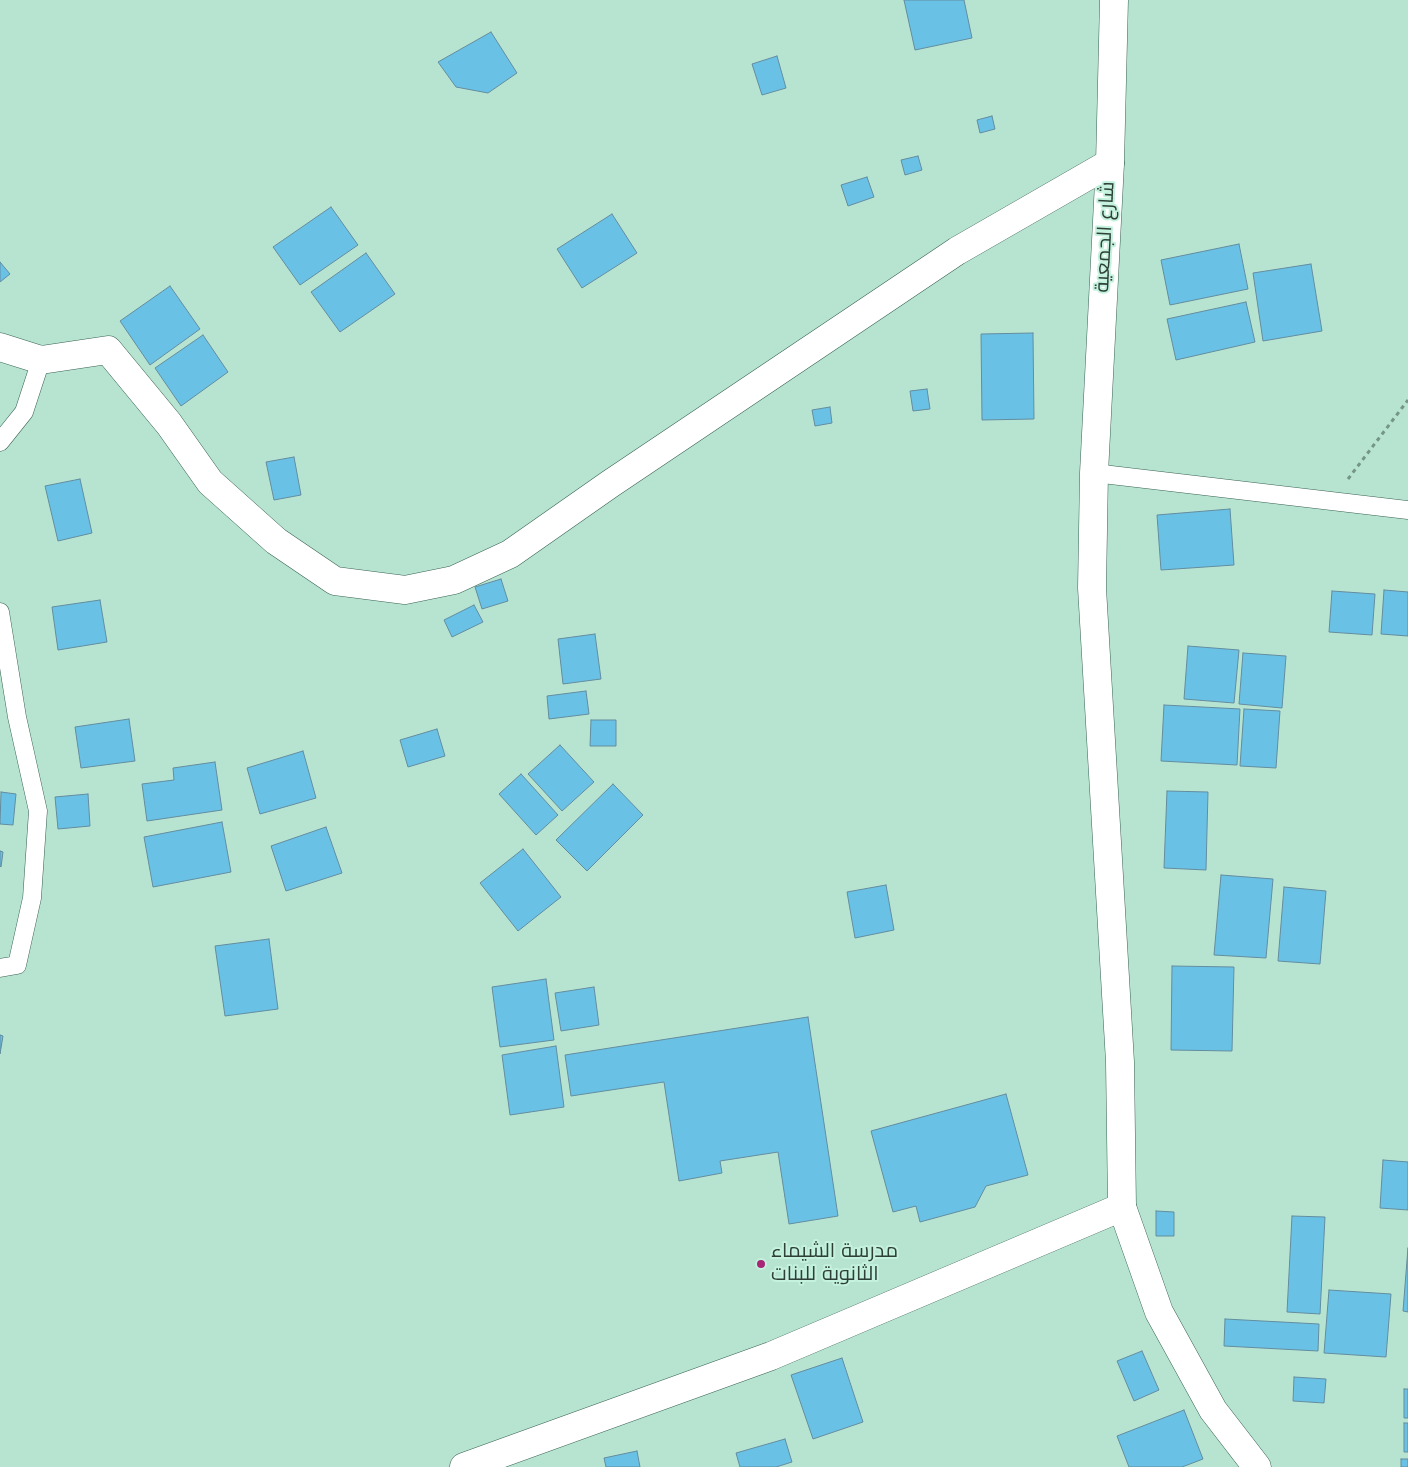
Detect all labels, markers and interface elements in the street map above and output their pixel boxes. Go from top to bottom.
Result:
street label: شارع الجمعية [1091,181,1121,293]
place label: مدرسة الشيماء الثانوية للبنات [771,1240,898,1287]
marker: مدرسة الشيماء الثانوية للبنات [755,1258,767,1270]

